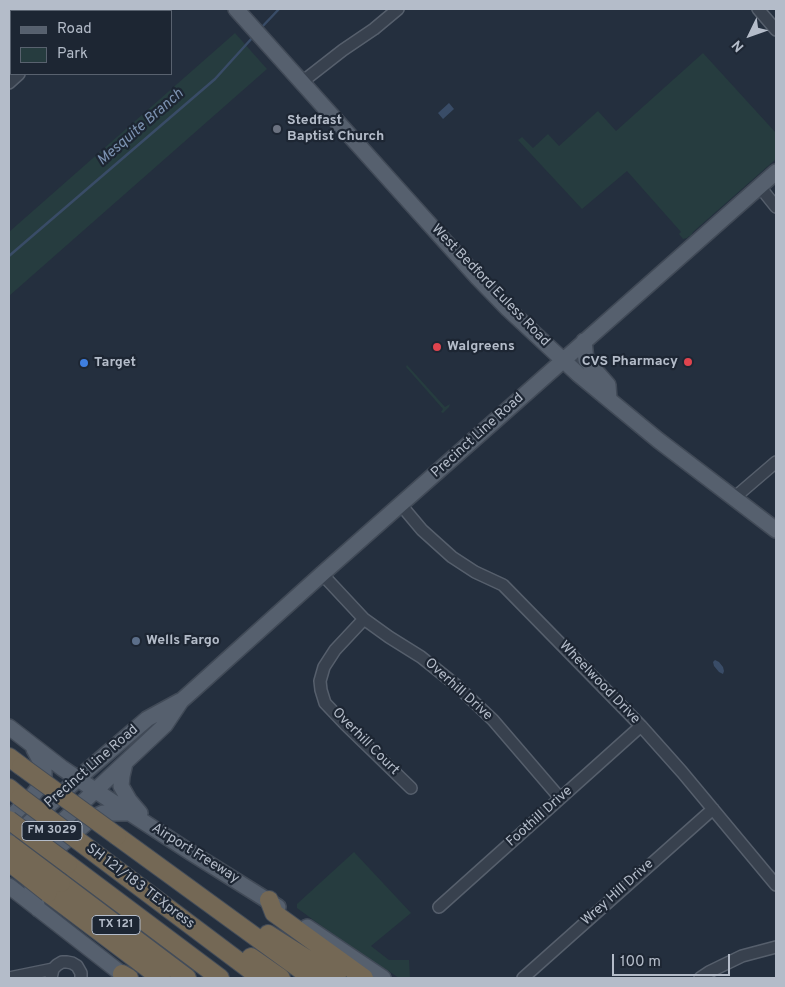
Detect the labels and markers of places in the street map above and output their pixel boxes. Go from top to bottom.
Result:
place label: Stedfast Baptist Church [287,113,384,146]
marker: Stedfast Baptist Church [271,123,283,135]
place label: Walgreens [447,339,515,355]
marker: Walgreens [431,341,443,353]
place label: CVS Pharmacy [582,354,678,370]
place label: Target [94,355,136,371]
marker: CVS Pharmacy [682,356,694,368]
marker: Target [78,357,90,369]
place label: Wells Fargo [146,633,220,649]
marker: Wells Fargo [130,635,142,647]

